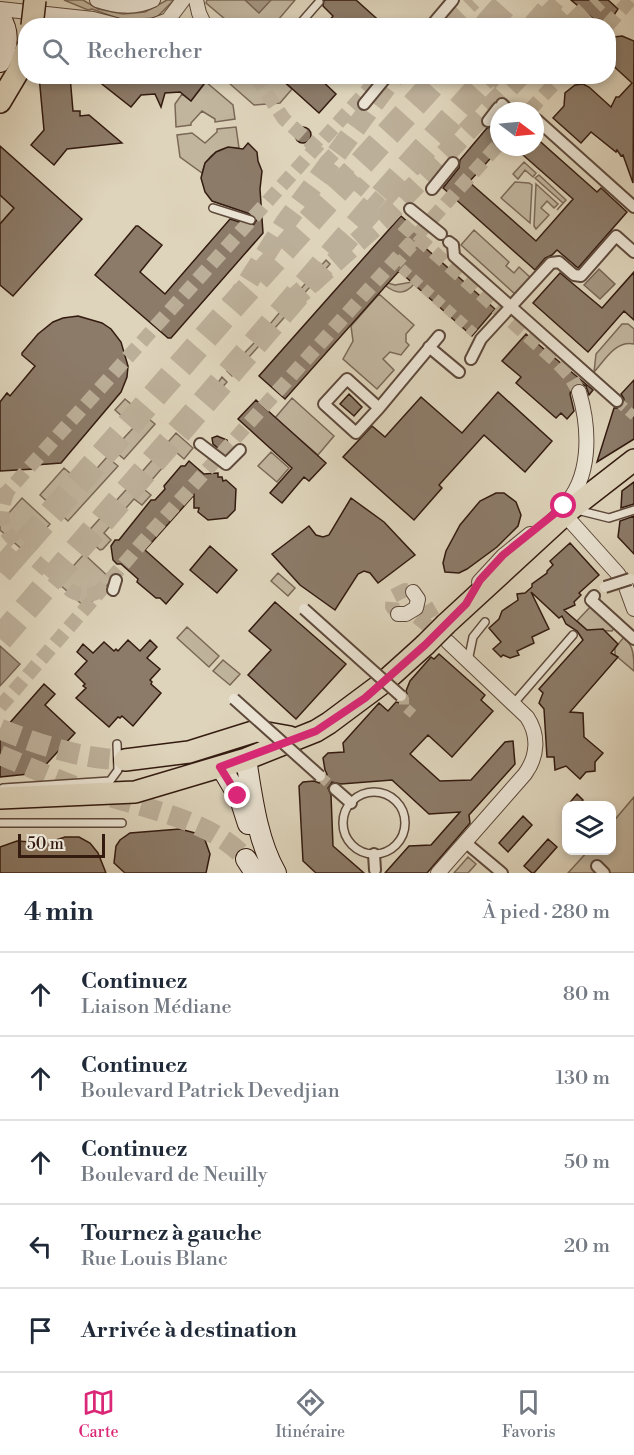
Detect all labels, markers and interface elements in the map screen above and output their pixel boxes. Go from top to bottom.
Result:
search box [18,18,616,84]
icon: search [39,35,72,68]
text: Rechercher [87,38,202,65]
north arrow [490,102,544,156]
route start [550,492,576,518]
route end [224,782,250,808]
map controls [562,801,616,855]
button: layers [562,801,616,855]
scale bar [18,831,105,858]
text: 50 m [27,834,64,854]
text: 4 min [24,896,94,928]
text: À pied · 280 m [482,900,610,925]
text: Continuez [81,968,187,995]
icon: ahead [24,978,57,1011]
text: 80 m [563,982,610,1007]
text: Liaison Médiane [81,995,231,1020]
text: Continuez [81,1052,187,1079]
icon: ahead [24,1062,57,1095]
text: 130 m [555,1066,610,1091]
text: Boulevard Patrick Devedjian [81,1079,340,1104]
text: Continuez [81,1136,187,1163]
icon: ahead [24,1146,57,1179]
text: 50 m [564,1150,610,1175]
text: Boulevard de Neuilly [81,1163,268,1188]
text: Tournez à gauche [81,1220,262,1247]
icon: left [24,1230,57,1263]
text: 20 m [564,1234,610,1259]
text: Rue Louis Blanc [81,1247,228,1272]
icon: arrive [24,1314,57,1347]
text: Arrivée à destination [81,1317,297,1344]
tab: Carte [78,1386,119,1442]
tab: Itinéraire [275,1386,345,1442]
tab: Favoris [502,1386,556,1442]

